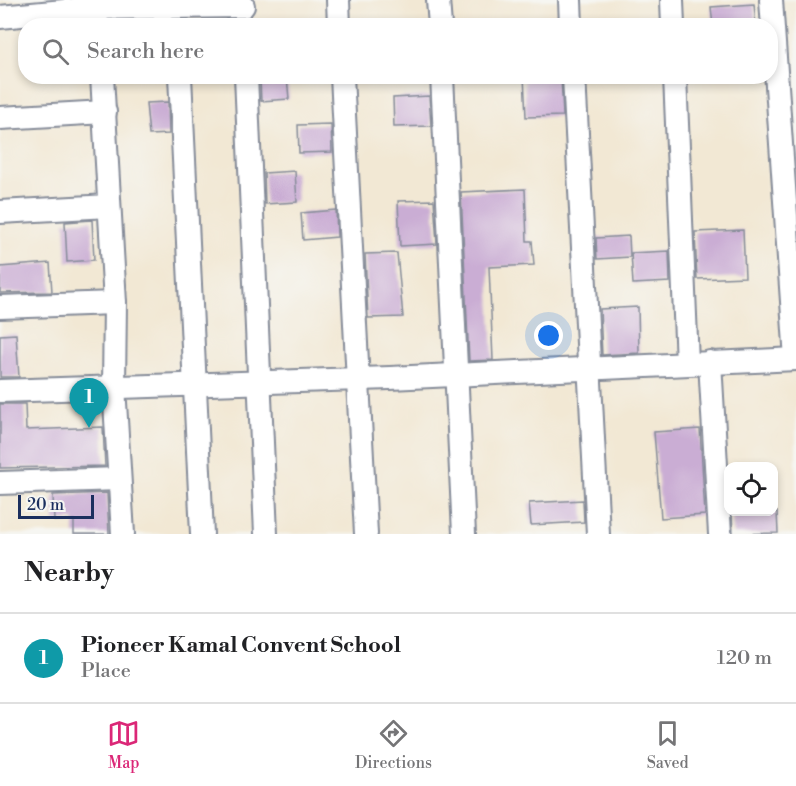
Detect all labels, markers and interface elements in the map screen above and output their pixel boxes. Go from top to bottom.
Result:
search box [18,18,778,84]
icon: search [39,35,72,68]
text: Search here [87,38,204,65]
your location [534,321,563,350]
pin: 1 [70,378,109,428]
map controls [724,462,778,516]
button: locate [724,462,778,516]
scale bar [18,492,94,520]
text: 20 m [27,495,64,515]
text: Nearby [24,557,114,589]
text: Pioneer Kamal Convent School [81,632,401,659]
text: 1 [39,646,48,671]
text: 120 m [717,646,772,671]
text: Place [81,659,131,684]
tab: Map [107,717,140,773]
tab: Directions [355,717,432,773]
tab: Saved [647,717,689,773]

